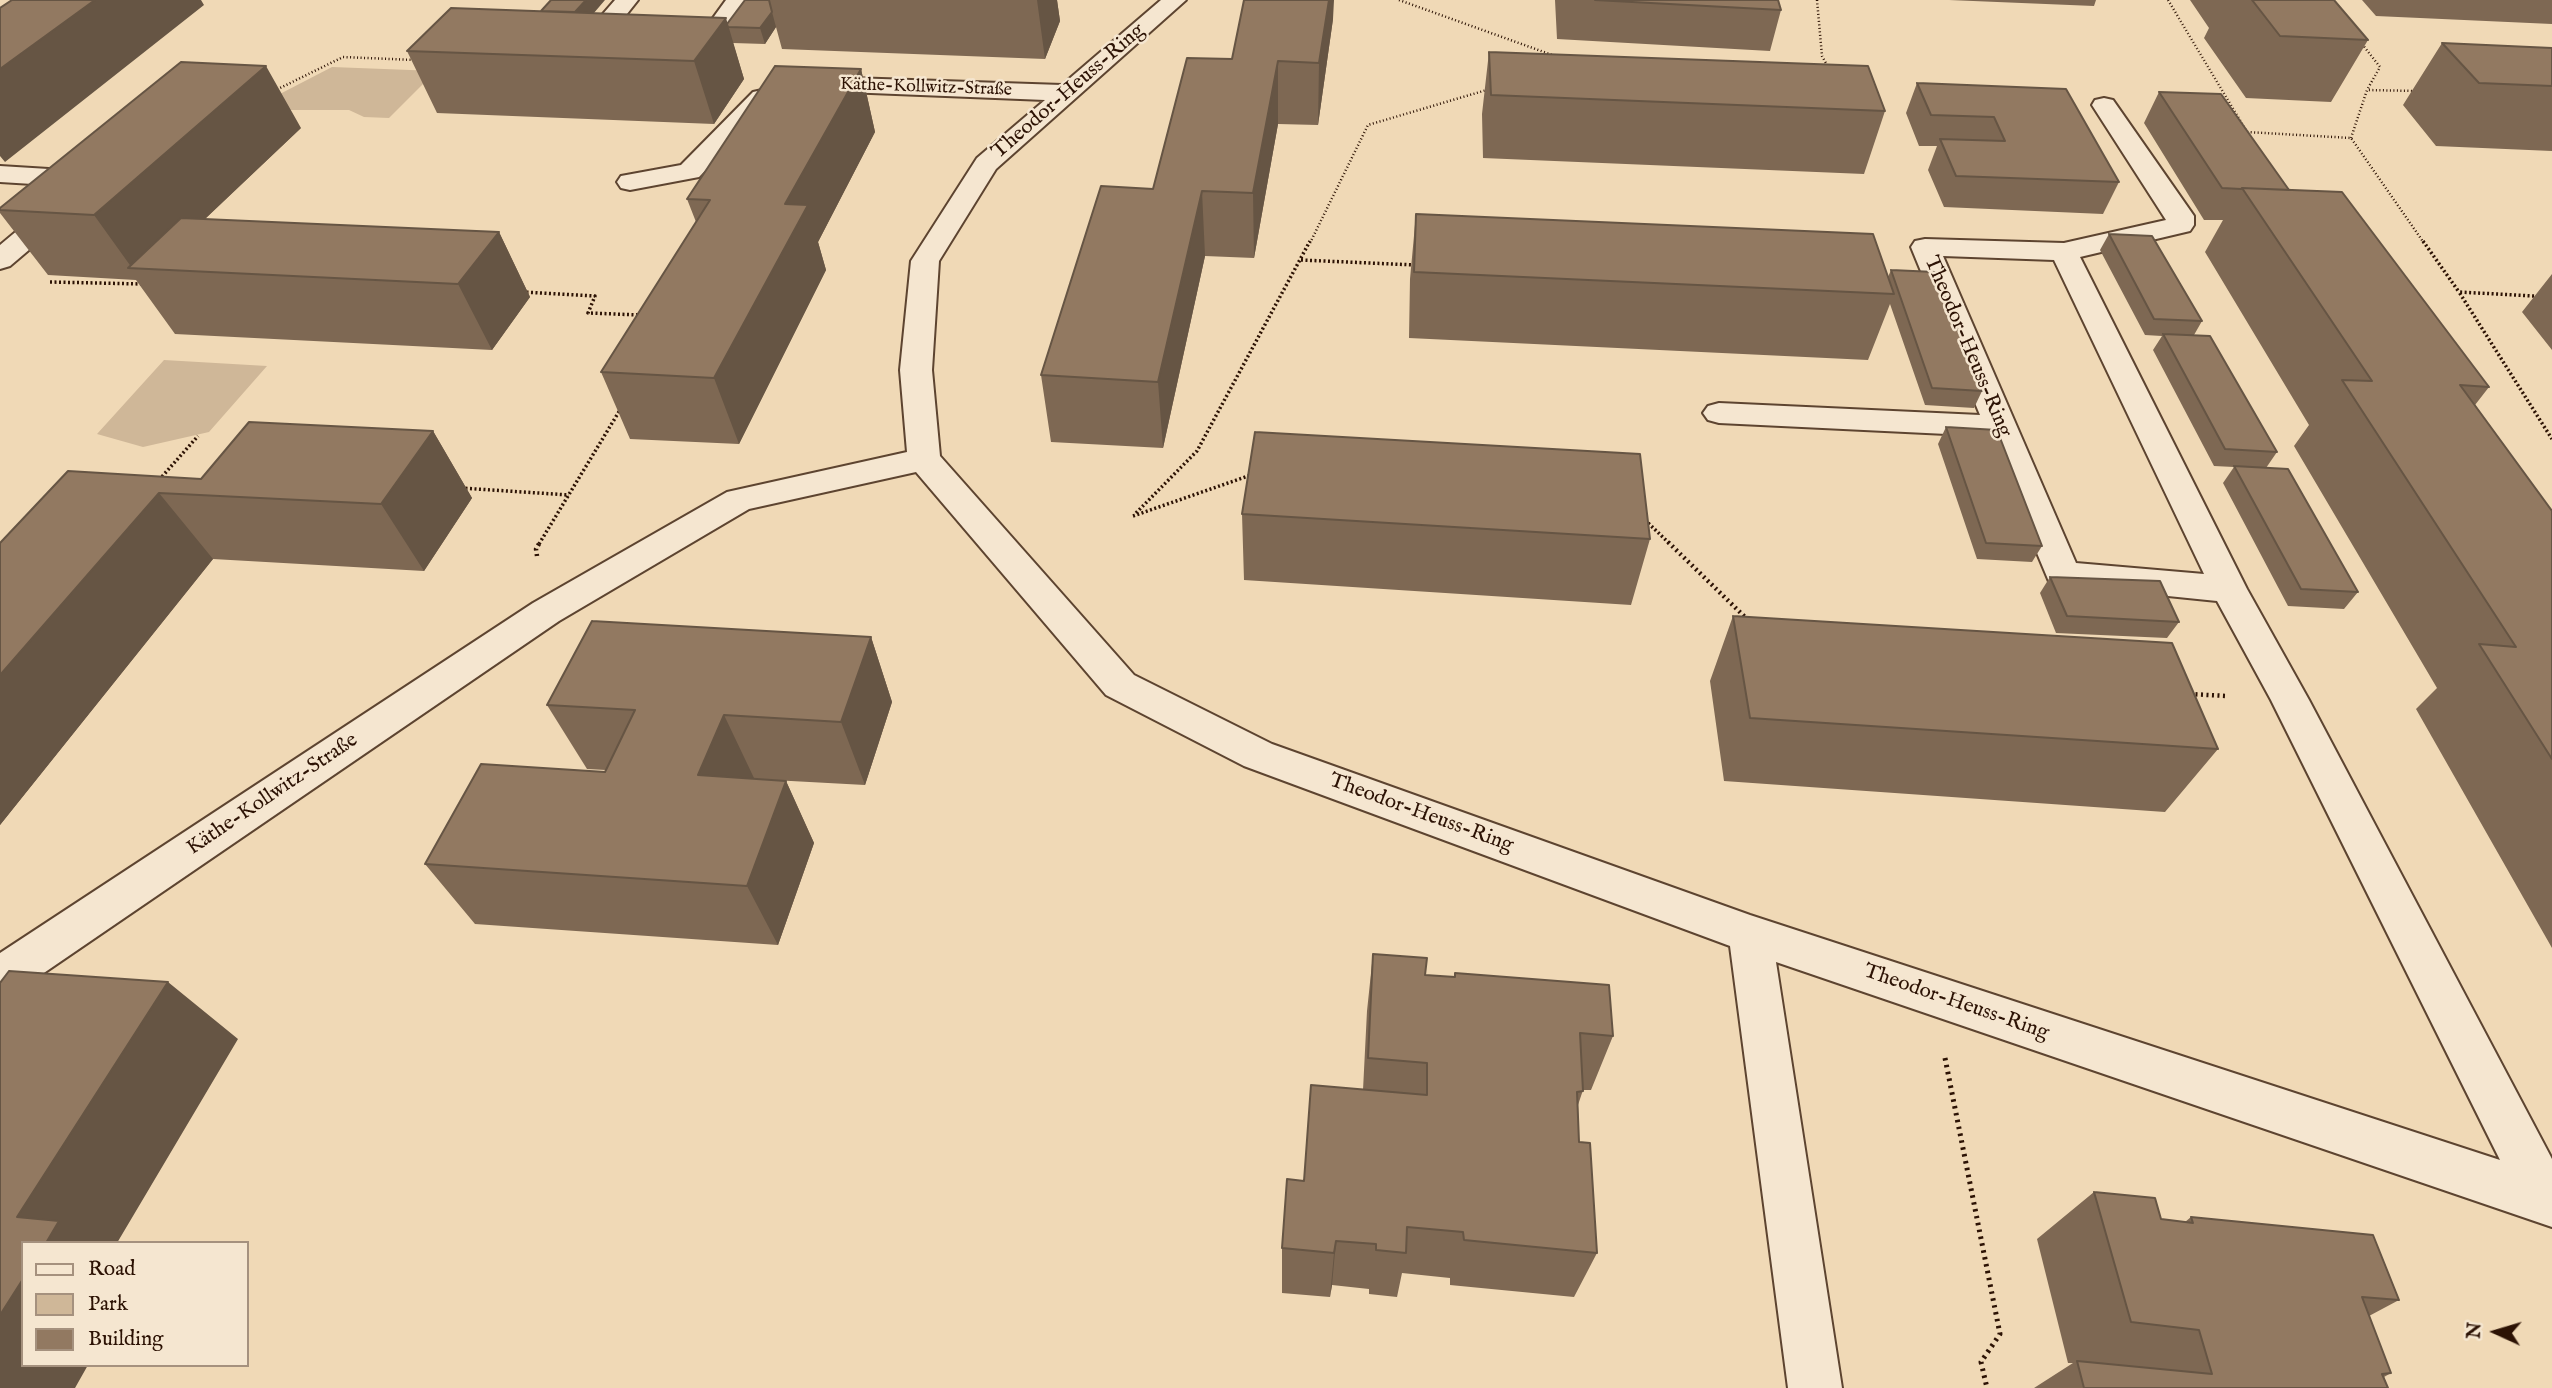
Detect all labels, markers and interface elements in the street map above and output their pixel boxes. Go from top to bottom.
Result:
street label: Theodor-Heuss-Ring [987,19,1151,165]
street label: Käthe-Kollwitz-Straße [840,74,1012,102]
street label: Theodor-Heuss-Ring [1917,253,2017,441]
street label: Käthe-Kollwitz-Straße [183,728,363,862]
street label: Theodor-Heuss-Ring [1325,769,1517,859]
street label: Theodor-Heuss-Ring [1860,959,2052,1047]
legend [21,1241,248,1367]
text: Road [88,1256,135,1283]
text: Park [88,1291,128,1318]
north arrow [2461,1297,2531,1367]
text: N [2463,1321,2488,1340]
text: Building [88,1326,163,1353]

